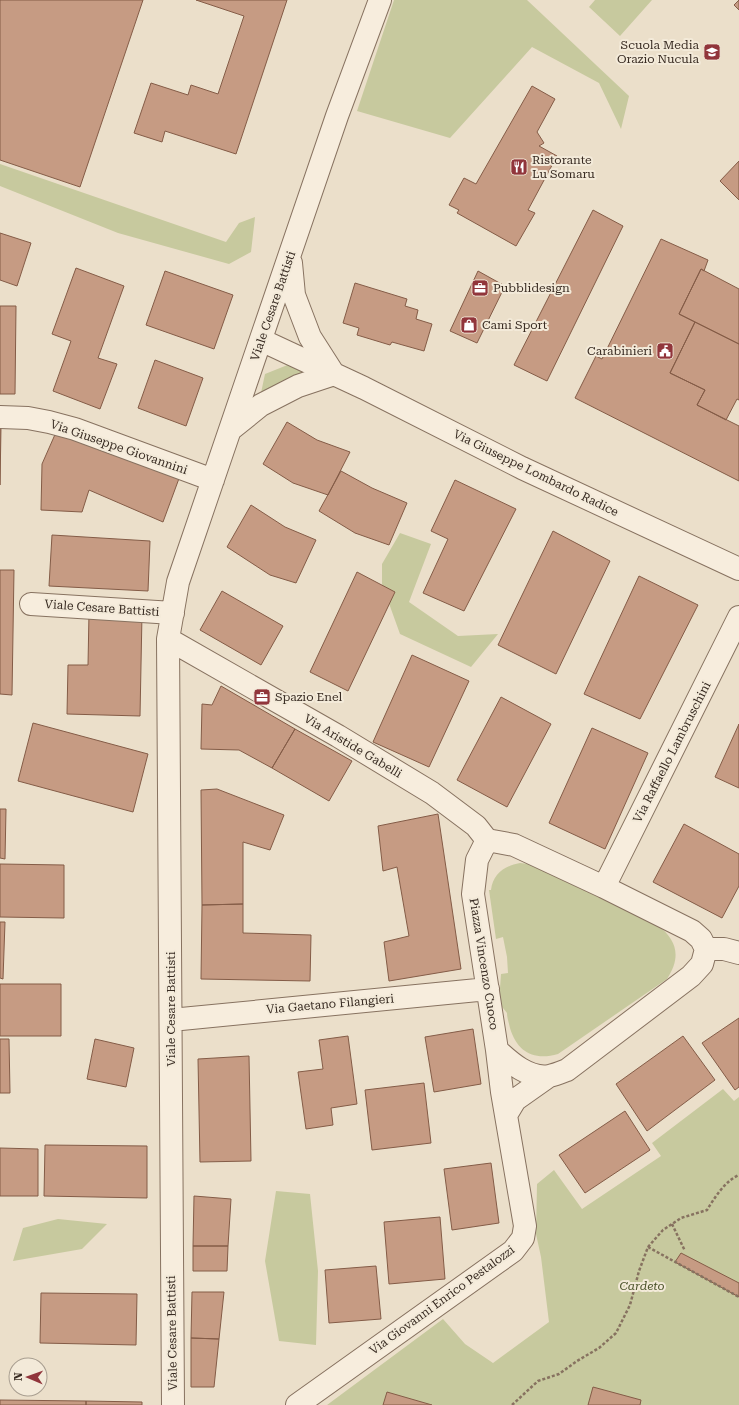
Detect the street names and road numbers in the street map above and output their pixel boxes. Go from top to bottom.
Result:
street label: Viale Cesare Battisti [248,249,298,363]
street label: Via Giuseppe Giovannini [49,417,190,477]
street label: Via Giuseppe Lombardo Radice [451,427,621,519]
street label: Viale Cesare Battisti [44,597,160,619]
street label: Via Raffaello Lambruschini [630,679,714,825]
street label: Via Aristide Gabelli [301,711,405,781]
street label: Piazza Vincenzo Cuoco [467,897,501,1031]
street label: Viale Cesare Battisti [164,951,178,1067]
street label: Via Gaetano Filangieri [265,991,395,1017]
street label: Via Giovanni Enrico Pestalozzi [367,1243,517,1357]
street label: Viale Cesare Battisti [164,1275,180,1391]

